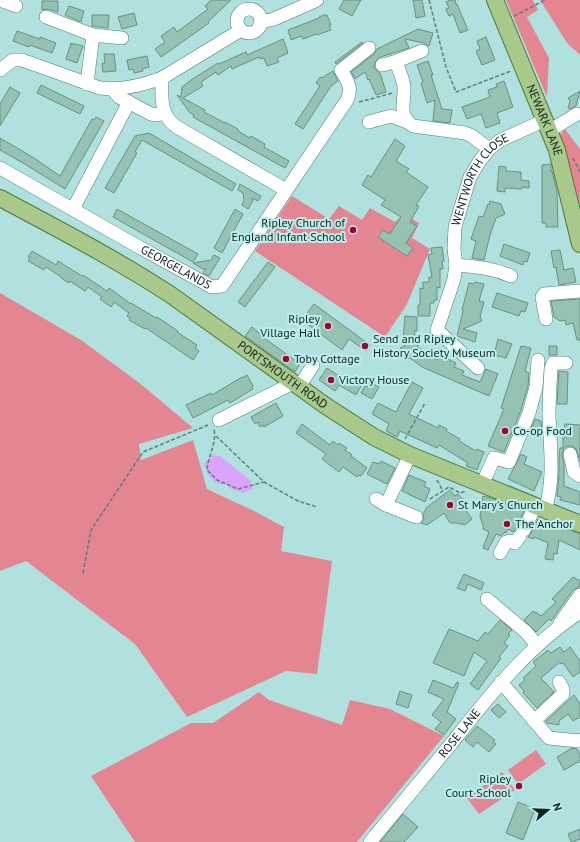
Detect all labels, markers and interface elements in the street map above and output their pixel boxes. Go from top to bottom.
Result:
street label: NEWARK LANE [524,82,566,157]
street label: WENTWORTH CLOSE [448,130,511,227]
place label: Ripley Church of England Infant School [231,215,346,244]
marker: Ripley Church of England Infant School [348,225,358,235]
street label: GEORGELANDS [138,241,214,292]
place label: Ripley Village Hall [259,311,320,340]
marker: Ripley Village Hall [323,321,333,331]
place label: Send and Ripley History Society Museum [373,331,495,360]
street label: PORTSMOUTH ROAD [235,337,331,412]
marker: Send and Ripley History Society Museum [360,341,370,351]
place label: Toby Cottage [294,351,360,366]
marker: Toby Cottage [281,354,291,364]
place label: Victory House [338,372,409,387]
marker: Victory House [326,375,336,385]
place label: Co-op Food [513,423,572,438]
marker: Co-op Food [500,426,510,436]
place label: St Mary's Church [458,497,543,512]
marker: St Mary's Church [445,500,455,510]
place label: The Anchor [515,516,573,531]
marker: The Anchor [502,519,512,529]
street label: ROSE LANE [435,705,483,760]
place label: Ripley Court School [445,771,511,800]
marker: Ripley Court School [514,781,524,791]
north arrow [528,790,568,830]
text: N [550,801,565,812]

